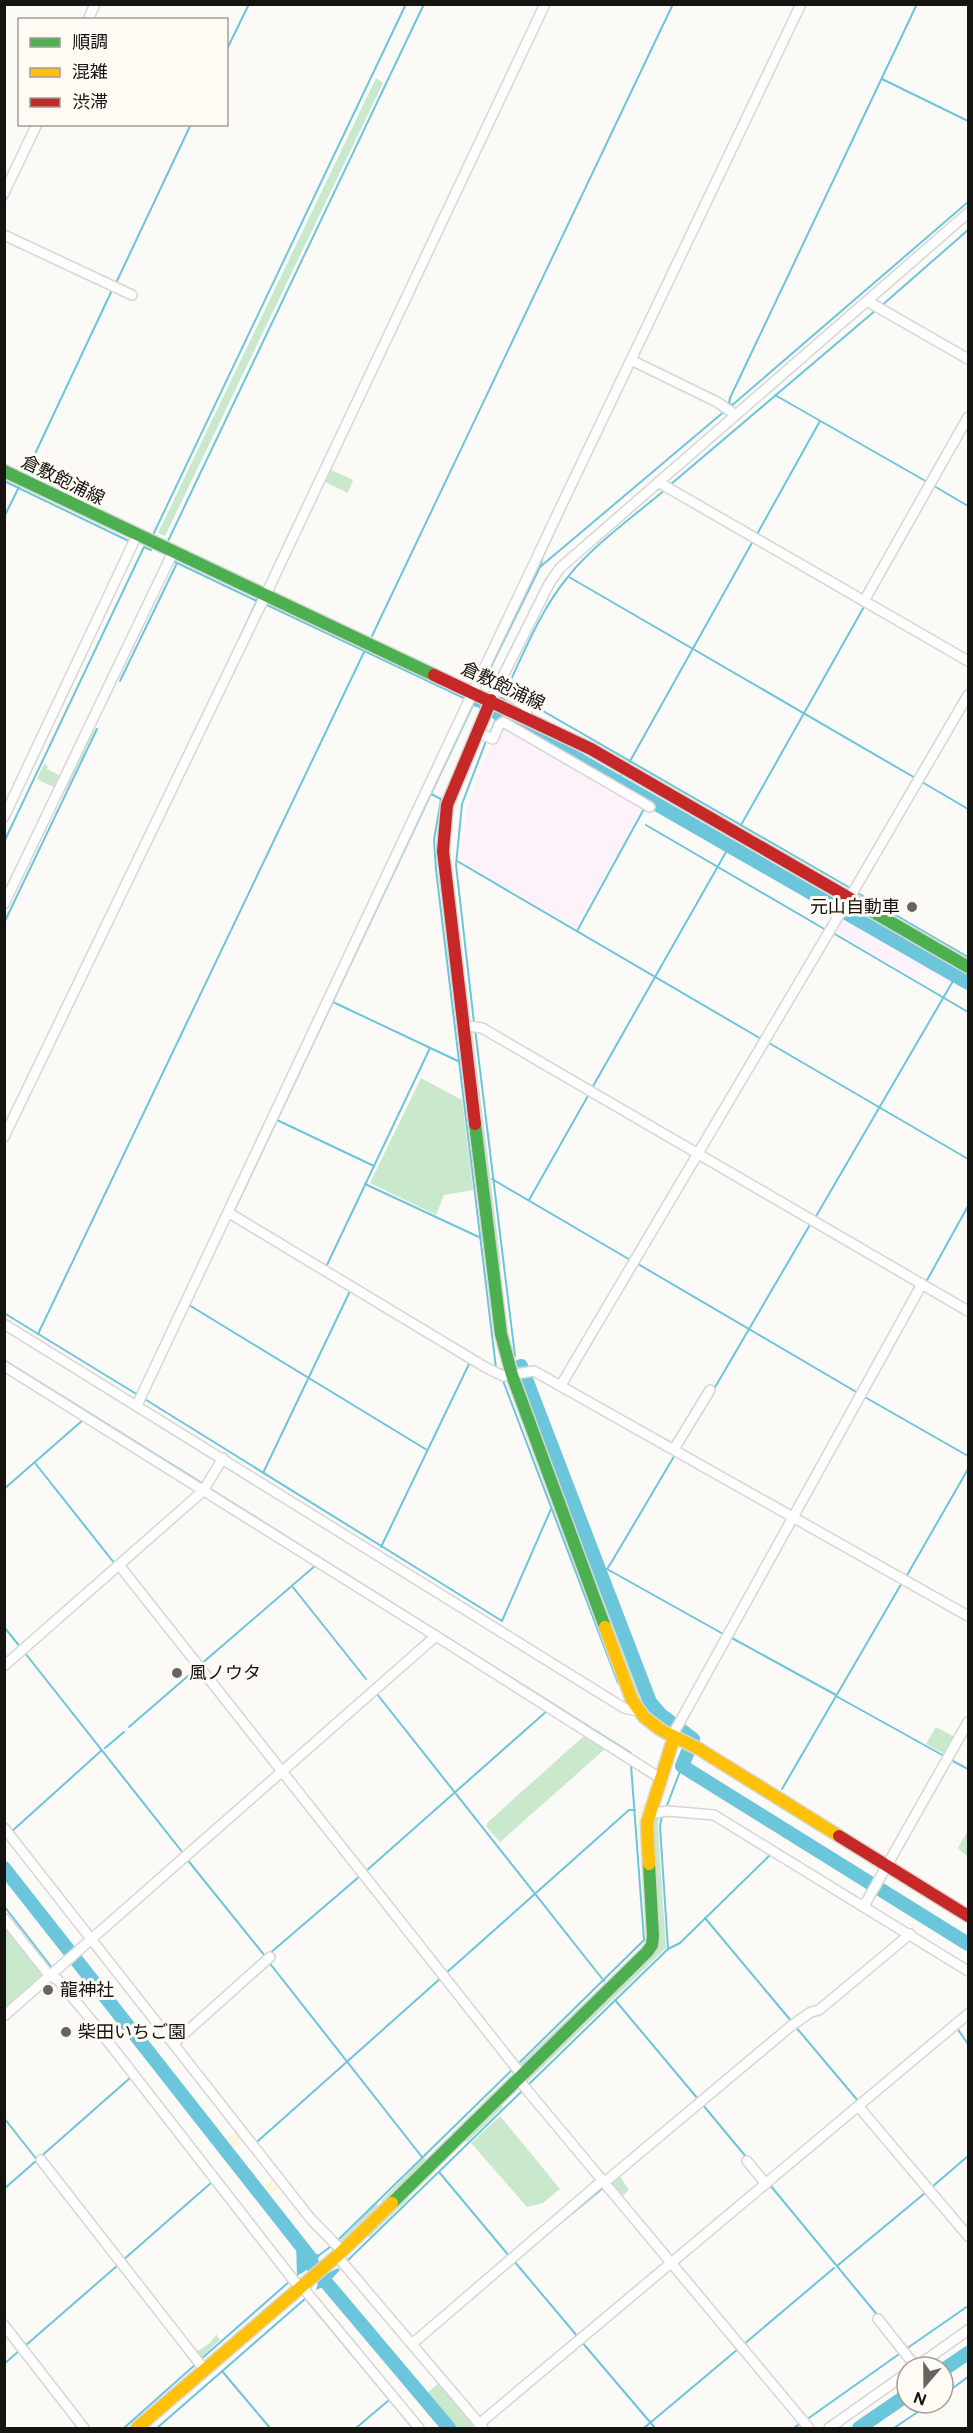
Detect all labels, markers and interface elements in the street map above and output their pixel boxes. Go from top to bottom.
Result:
legend [18,18,228,126]
text: 順調 [72,31,108,53]
text: 混雑 [72,61,108,83]
text: 渋滞 [72,91,108,113]
street label: 倉敷飽浦線 [18,450,108,510]
street label: 倉敷飽浦線 [458,657,548,715]
place label: 元山自動車 [810,896,900,918]
marker: 元山自動車 [905,900,919,914]
place label: 風ノウタ [189,1662,261,1684]
marker: 風ノウタ [170,1666,184,1680]
place label: 龍神社 [60,1979,114,2001]
marker: 龍神社 [41,1983,55,1997]
place label: 柴田いちご園 [78,2021,186,2043]
marker: 柴田いちご園 [59,2025,73,2039]
north arrow [895,2355,955,2415]
text: N [911,2388,929,2410]

